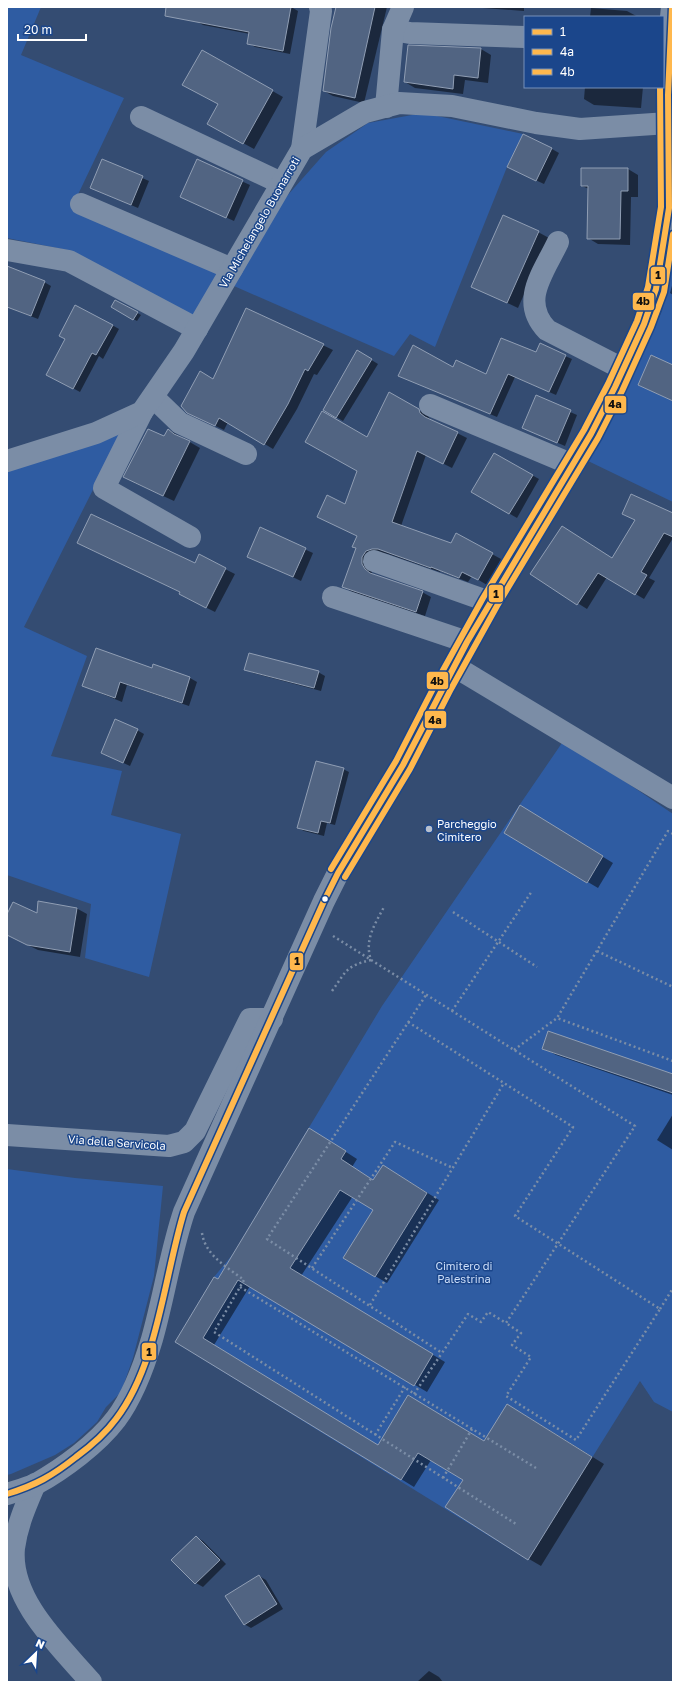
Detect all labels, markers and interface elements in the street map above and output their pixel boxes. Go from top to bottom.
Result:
scale bar [18,16,86,42]
legend [524,16,664,88]
text: 20 m [24,22,52,37]
text: 1 [560,24,566,39]
text: 4a [560,44,574,59]
text: 4b [560,64,575,79]
street label: Via Michelangelo Buonarroti [216,154,302,290]
line badge: 1 [650,266,666,285]
text: 1 [655,268,661,281]
line badge: 4b [632,292,655,311]
text: 4b [636,294,650,307]
line badge: 4a [604,395,627,414]
text: 4a [608,397,622,410]
line badge: 1 [488,584,504,603]
text: 1 [493,587,499,600]
line badge: 4b [426,671,449,690]
text: 4b [430,674,444,687]
line badge: 4a [424,710,447,729]
text: 4a [428,713,442,726]
place label: Parcheggio Cimitero [437,817,497,843]
marker: Parcheggio Cimitero [424,824,434,834]
unlabelled marker [320,894,330,904]
line badge: 1 [289,952,304,971]
text: 1 [294,954,300,967]
street label: Via della Servicola [68,1132,166,1152]
park label: Cimitero di Palestrina [435,1259,493,1285]
line badge: 1 [141,1342,157,1361]
text: 1 [146,1345,152,1358]
north arrow [16,1633,56,1673]
text: N [34,1636,47,1651]

